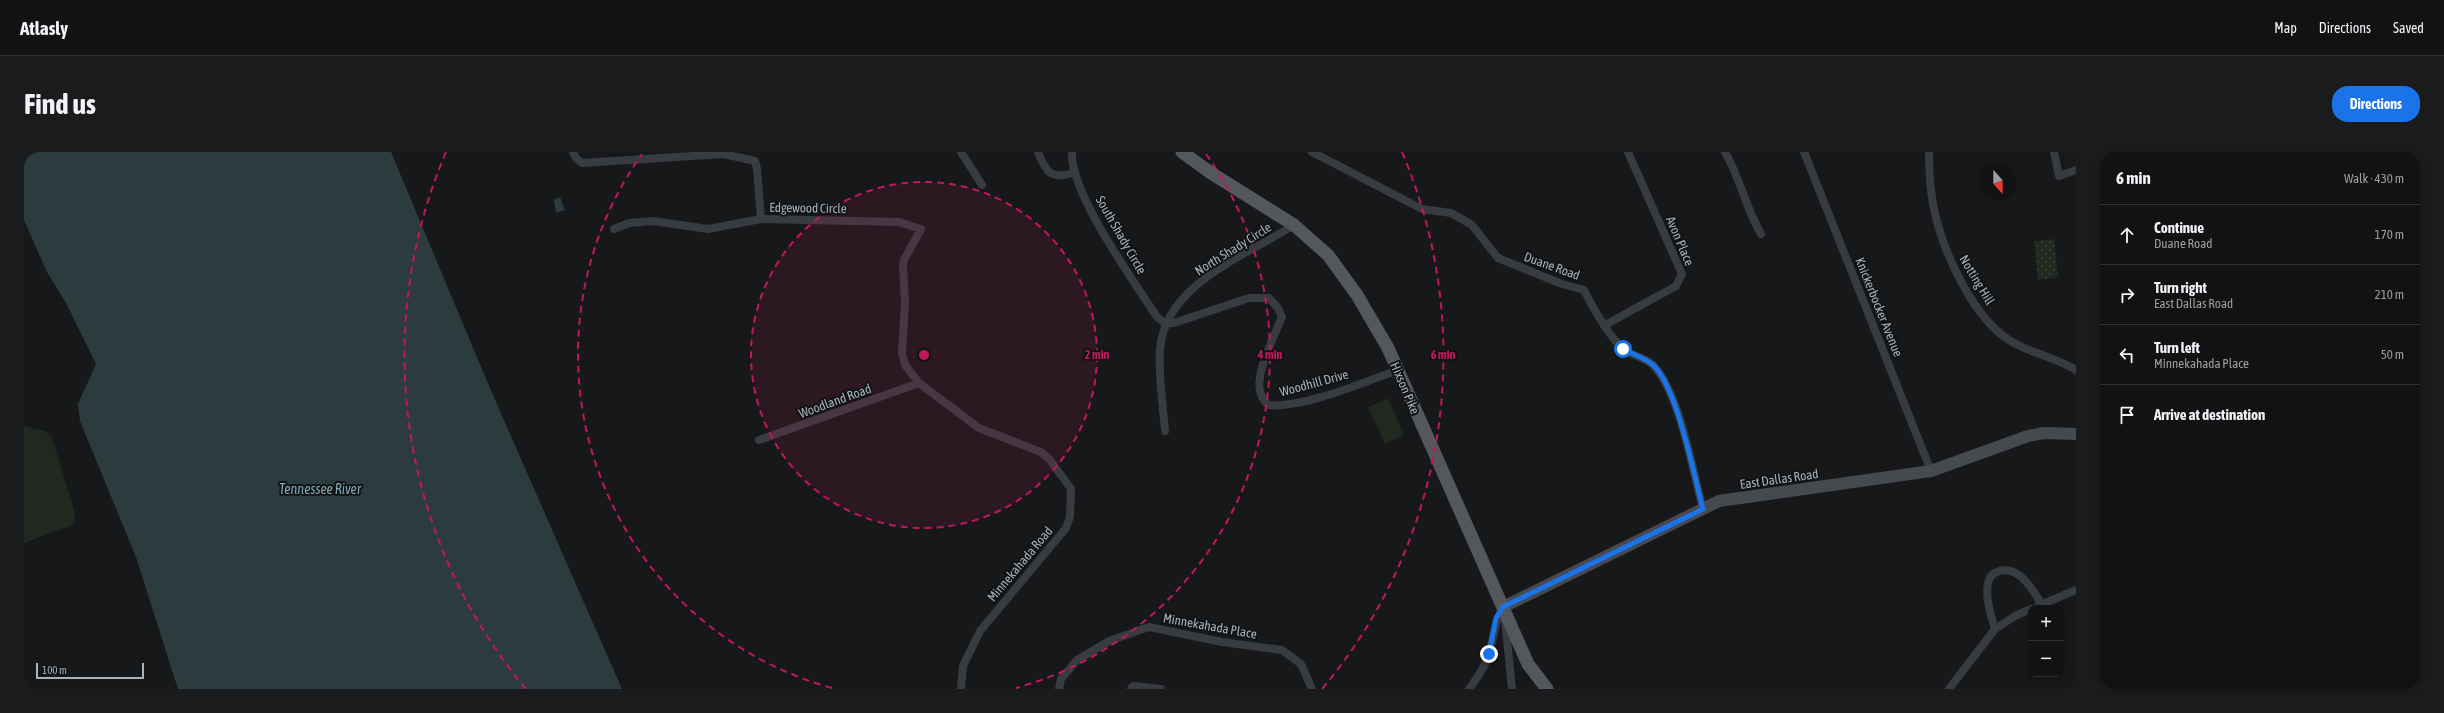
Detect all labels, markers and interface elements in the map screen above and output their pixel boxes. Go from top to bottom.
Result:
text: Atlasly [20,17,68,39]
text: Map [2274,20,2297,36]
text: Directions [2319,20,2371,36]
text: Saved [2393,20,2424,36]
button: Directions [2332,86,2420,122]
text: Find us [24,88,96,120]
north arrow [1980,164,2016,200]
text: 6 min [2116,168,2151,188]
text: Walk · 430 m [2344,171,2404,186]
street label: South Shady Circle [1093,193,1149,277]
street label: Edgewood Circle [769,200,847,216]
street label: Avon Place [1663,214,1697,268]
text: Continue [2154,219,2204,236]
street label: North Shady Circle [1192,220,1274,278]
icon: ahead [2116,224,2138,246]
text: 170 m [2375,227,2404,242]
text: Duane Road [2154,236,2212,251]
street label: Duane Road [1522,249,1582,283]
street label: Notting Hill [1956,252,1998,308]
street label: Knickerbocker Avenue [1852,255,1906,359]
text: Turn right [2154,279,2207,296]
icon: right [2116,284,2138,306]
text: 210 m [2375,287,2404,302]
text: East Dallas Road [2154,296,2233,311]
text: Turn left [2154,339,2200,356]
route start [1614,340,1632,358]
icon: left [2116,344,2138,366]
text: 50 m [2381,347,2404,362]
centre of rings [917,348,931,362]
text: 2 min [1085,348,1109,362]
text: 4 min [1257,348,1282,362]
text: 6 min [1431,348,1455,362]
text: Minnekahada Place [2154,356,2249,371]
street label: Hixson Pike [1387,360,1423,416]
street label: Woodhill Drive [1278,367,1350,399]
street label: Woodland Road [797,381,873,421]
icon: arrive [2116,404,2138,426]
text: Arrive at destination [2154,406,2265,423]
street label: East Dallas Road [1739,466,1819,492]
water label: Tennessee River [279,481,362,497]
street label: Minnekahada Road [984,524,1056,604]
map controls [2028,605,2064,677]
button: + [2028,605,2064,641]
street label: Minnekahada Place [1162,610,1258,642]
button: − [2028,641,2064,677]
route end [1480,645,1498,663]
scale bar [36,661,144,680]
text: 100 m [42,664,67,676]

